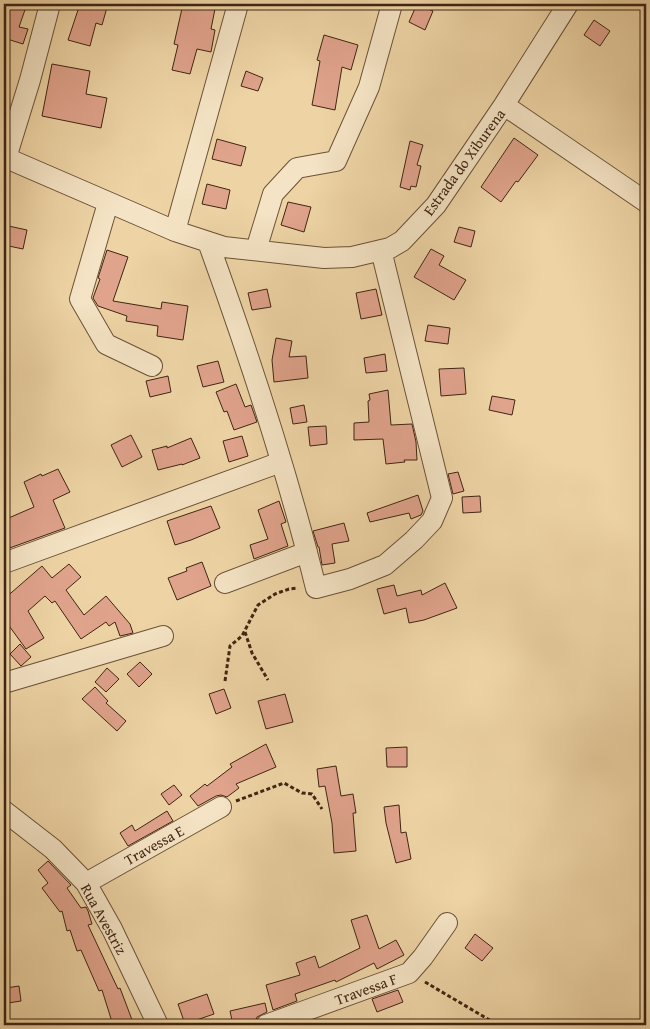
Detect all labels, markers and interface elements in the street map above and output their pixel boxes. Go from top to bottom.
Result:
street label: Estrada do Xiburena [418,104,510,220]
street label: Travessa E [120,820,188,870]
street label: Rua Avestriz [76,880,132,959]
street label: Travessa F [332,968,400,1010]

